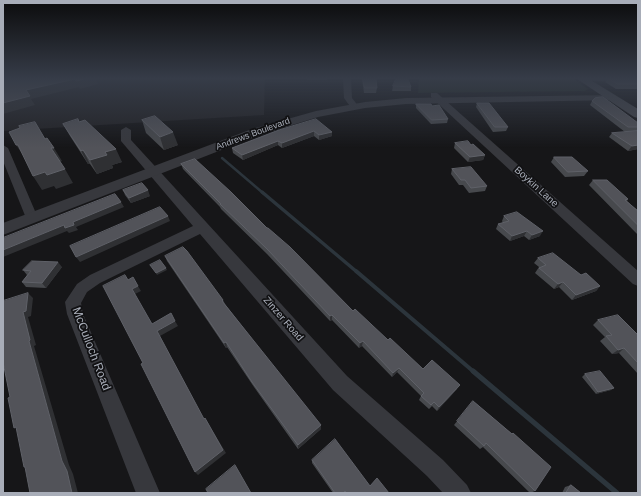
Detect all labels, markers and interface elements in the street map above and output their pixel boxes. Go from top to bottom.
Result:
street label: Andrews Boulevard [214,116,292,152]
street label: Boykin Lane [512,164,560,210]
street label: Zinzer Road [261,295,305,343]
street label: McCulloch Road [69,305,113,393]

